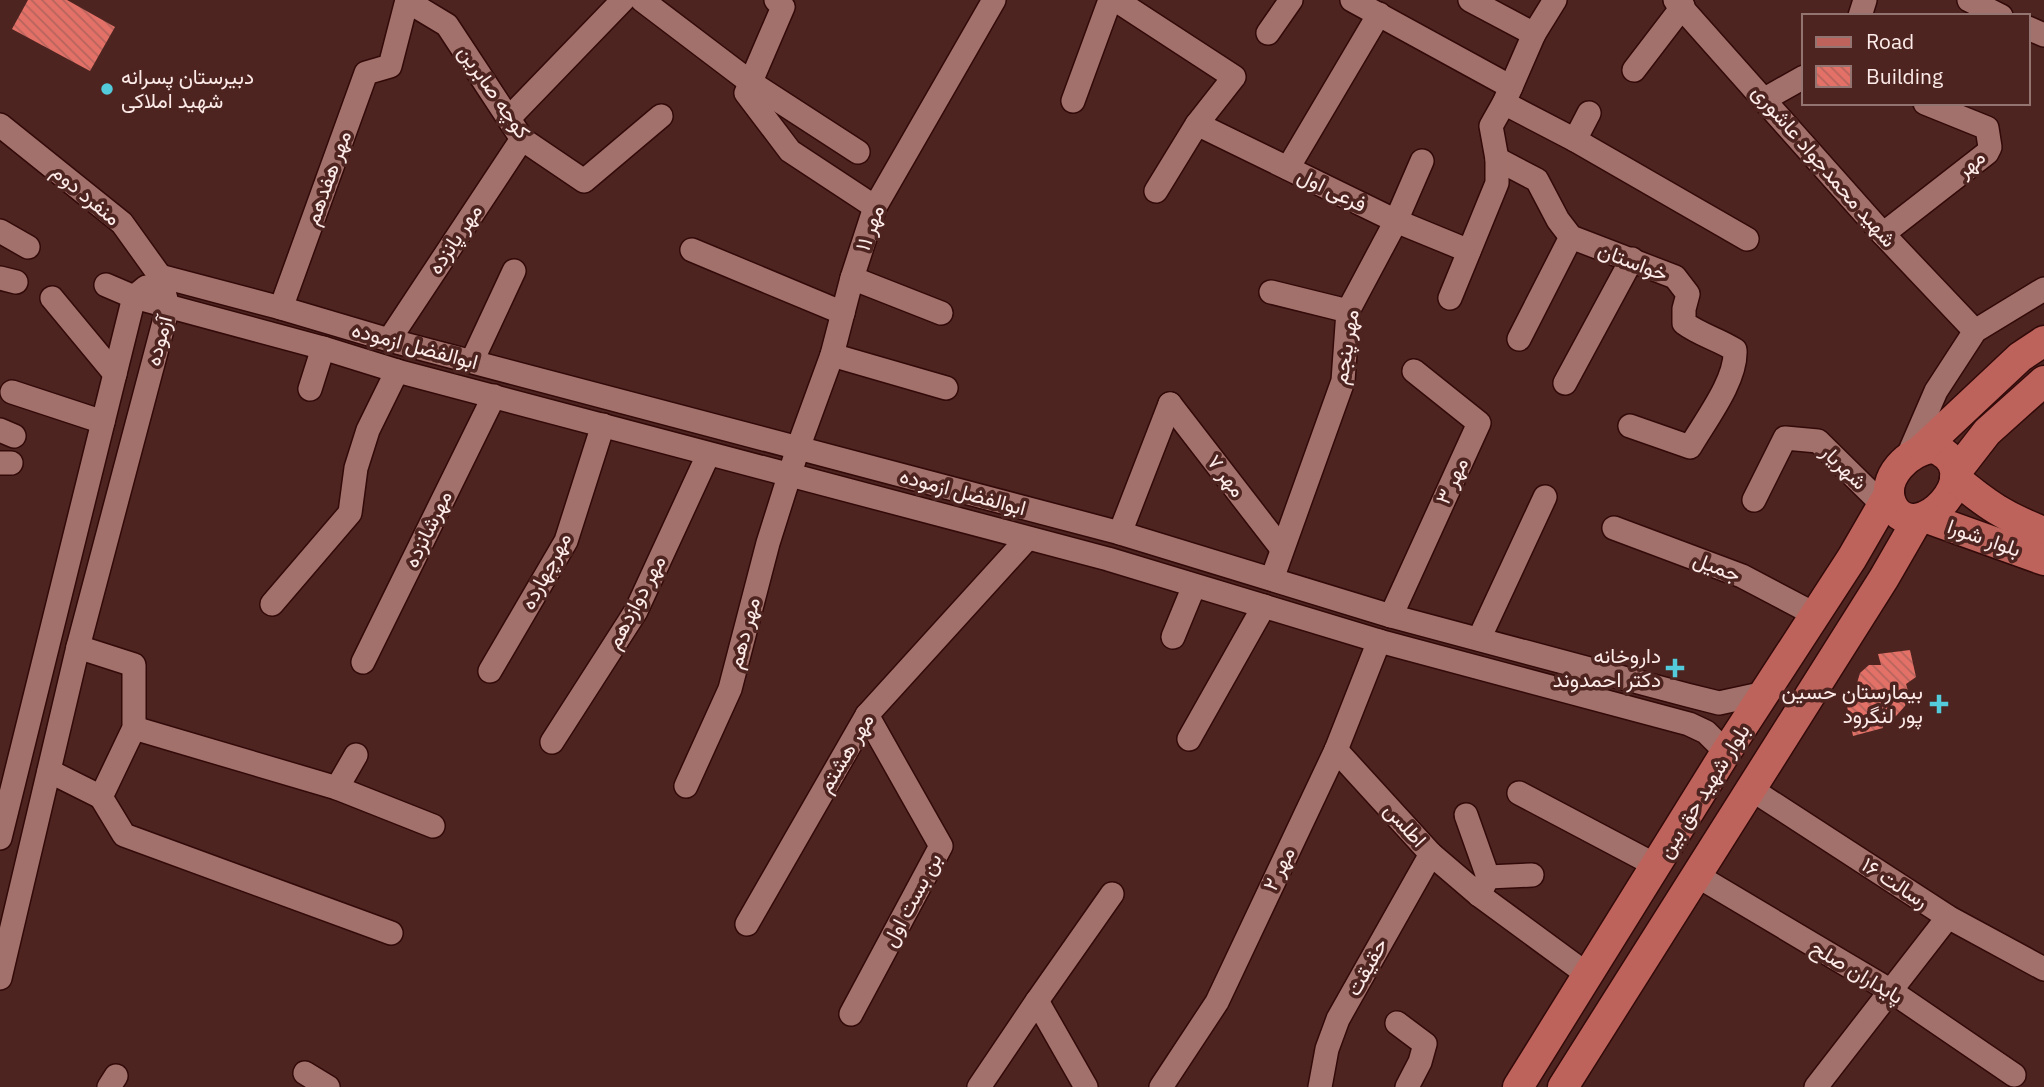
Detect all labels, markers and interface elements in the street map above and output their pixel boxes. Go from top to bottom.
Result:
legend [1802,14,2030,105]
text: Road [1866,27,1914,55]
street label: کوچه صابرین [451,39,537,144]
place label: دبیرستان پسرانه شهید املاکی [121,62,254,114]
text: Building [1866,62,1943,90]
street label: شهید محمدجواد عاشوری [1746,78,1903,253]
marker: دبیرستان پسرانه شهید املاکی [99,81,115,97]
street label: مهر هفدهم [297,126,358,229]
street label: مهر [1949,143,1991,184]
street label: منفرد دوم [46,157,127,232]
street label: فرعی اول [1293,160,1371,218]
street label: مهر پانزده [420,198,489,280]
street label: مهر ۱۱ [848,201,890,254]
street label: خواستان [1594,235,1672,287]
street label: مهر پنجم [1325,307,1366,387]
street label: آزموده [138,311,179,369]
street label: ابوالفضل ازموده [349,315,482,375]
street label: شهریار [1815,437,1874,495]
street label: مهر ۷ [1201,448,1252,503]
street label: مهر ۳ [1428,453,1474,509]
street label: ابوالفضل ازموده [897,461,1030,521]
street label: مهرشانزده [396,485,458,572]
street label: بلوار شورا [1944,511,2025,563]
street label: مهرچهارده [513,527,578,614]
street label: جمیل [1690,544,1745,588]
street label: مهر دوازدهم [599,550,672,654]
street label: مهر دهم [720,594,767,672]
place label: داروخانه دکتر احمدوند [1553,641,1661,693]
marker: داروخانه دکتر احمدوند [1667,660,1683,676]
place label: بیمارستان حسین پور لنگرود [1782,677,1923,730]
marker: بیمارستان حسین پور لنگرود [1929,694,1949,714]
street label: مهر هشتم [811,708,881,798]
street label: بلوار شهید حق بین [1651,718,1756,863]
street label: اطلس [1378,796,1433,853]
street label: مهر ۲ [1255,842,1301,895]
street label: بن بست اول [875,848,947,951]
street label: رسالت ۱۶ [1857,850,1934,914]
street label: حقیقت [1339,933,1393,1000]
street label: پایداران صلح [1806,933,1909,1011]

